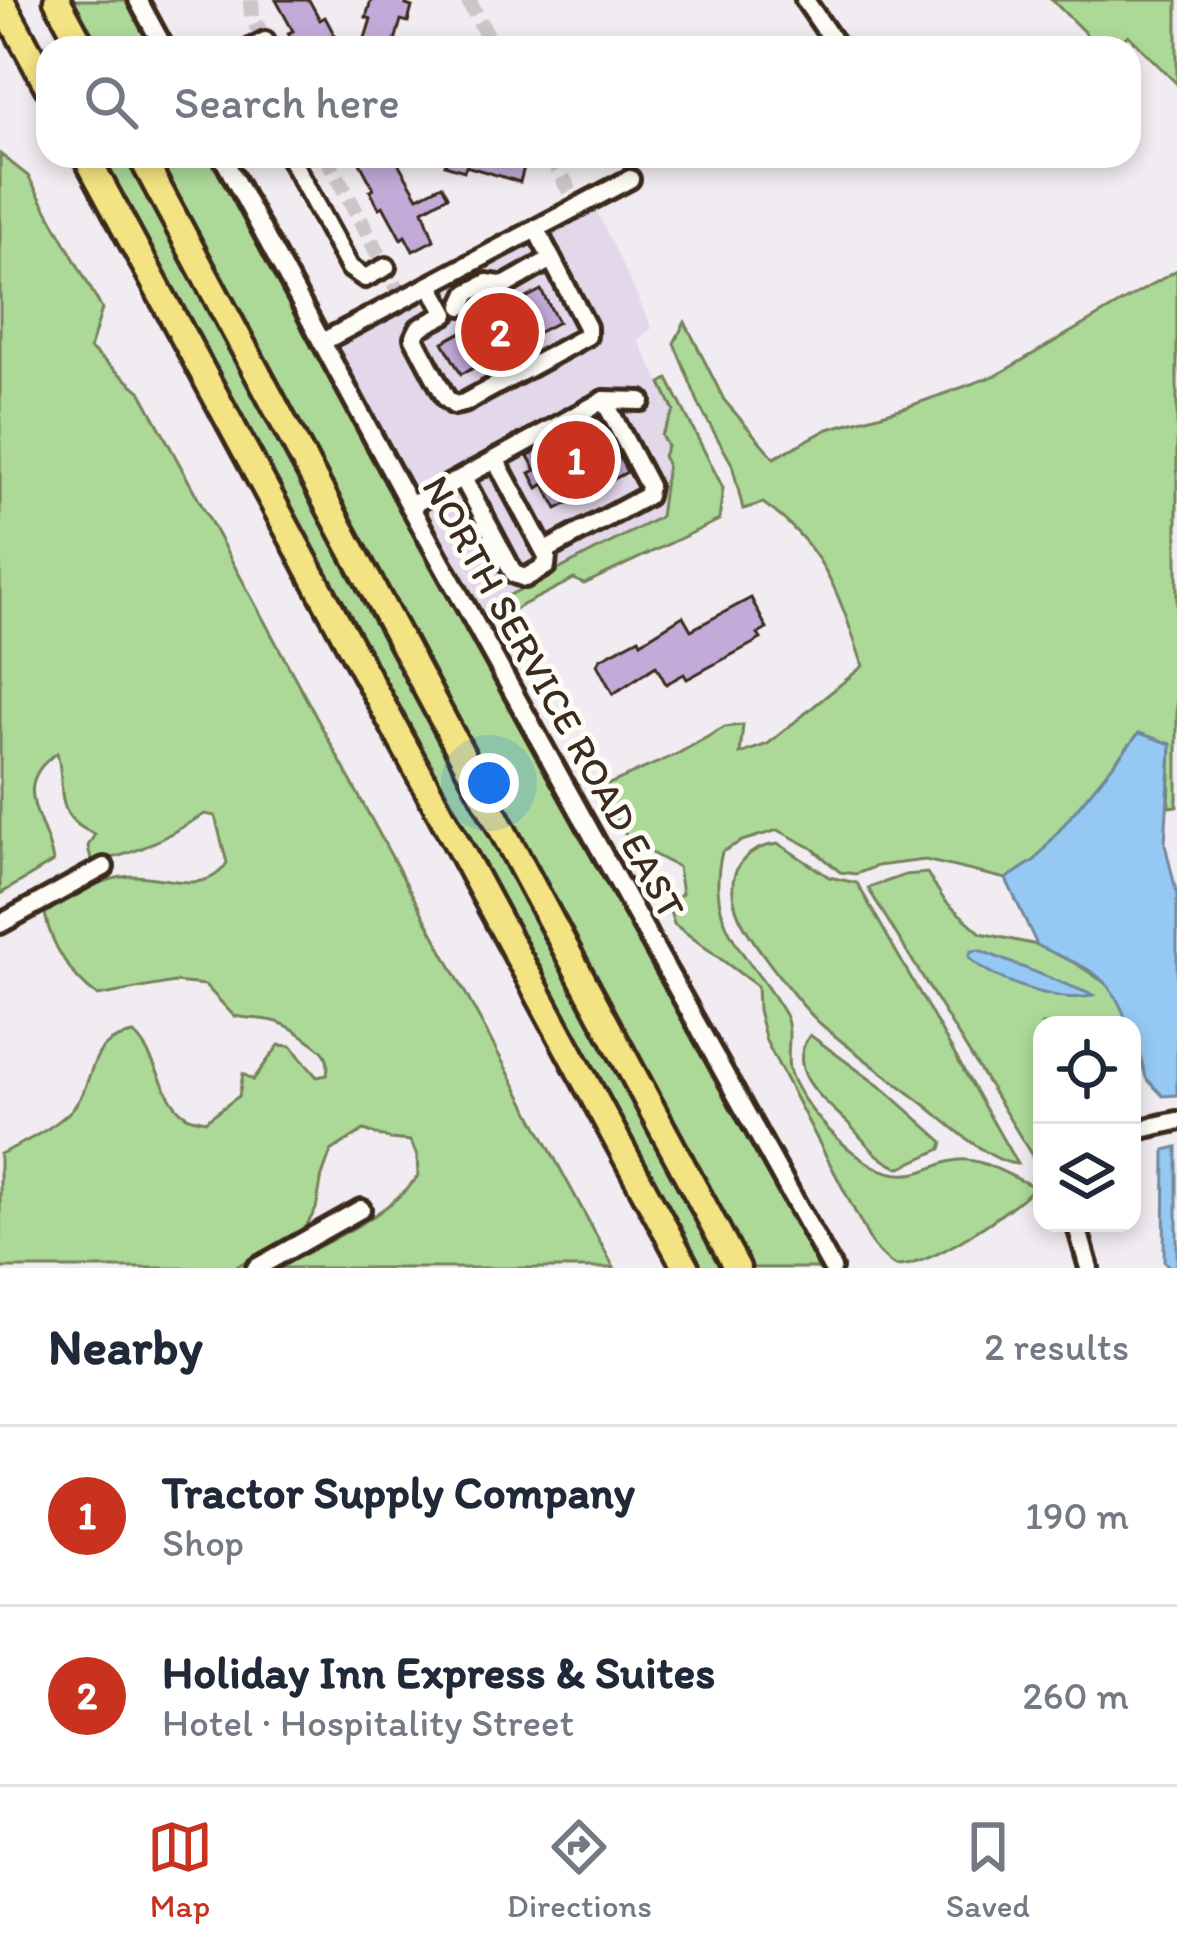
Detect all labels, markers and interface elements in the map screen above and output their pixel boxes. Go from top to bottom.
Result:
search box [36,36,1141,168]
icon: search [78,69,144,135]
text: Search here [174,75,400,129]
pin: 2 [461,287,539,377]
pin: 1 [537,415,615,505]
street label: NORTH SERVICE ROAD EAST [412,467,696,927]
your location [459,753,519,813]
map controls [1033,1016,1141,1232]
button: locate [1033,1016,1141,1124]
button: layers [1033,1124,1141,1232]
text: Nearby [48,1316,203,1377]
text: 2 results [984,1323,1129,1370]
text: Tractor Supply Company [162,1465,635,1519]
text: 1 [78,1492,96,1539]
text: 190 m [1025,1492,1129,1539]
text: Shop [162,1519,244,1566]
text: Holiday Inn Express & Suites [162,1645,715,1699]
text: 2 [77,1672,97,1719]
text: 260 m [1022,1672,1129,1719]
text: Hotel · Hospitality Street [162,1699,574,1746]
tab: Map [147,1814,213,1925]
tab: Directions [507,1814,652,1925]
tab: Saved [946,1814,1030,1925]

